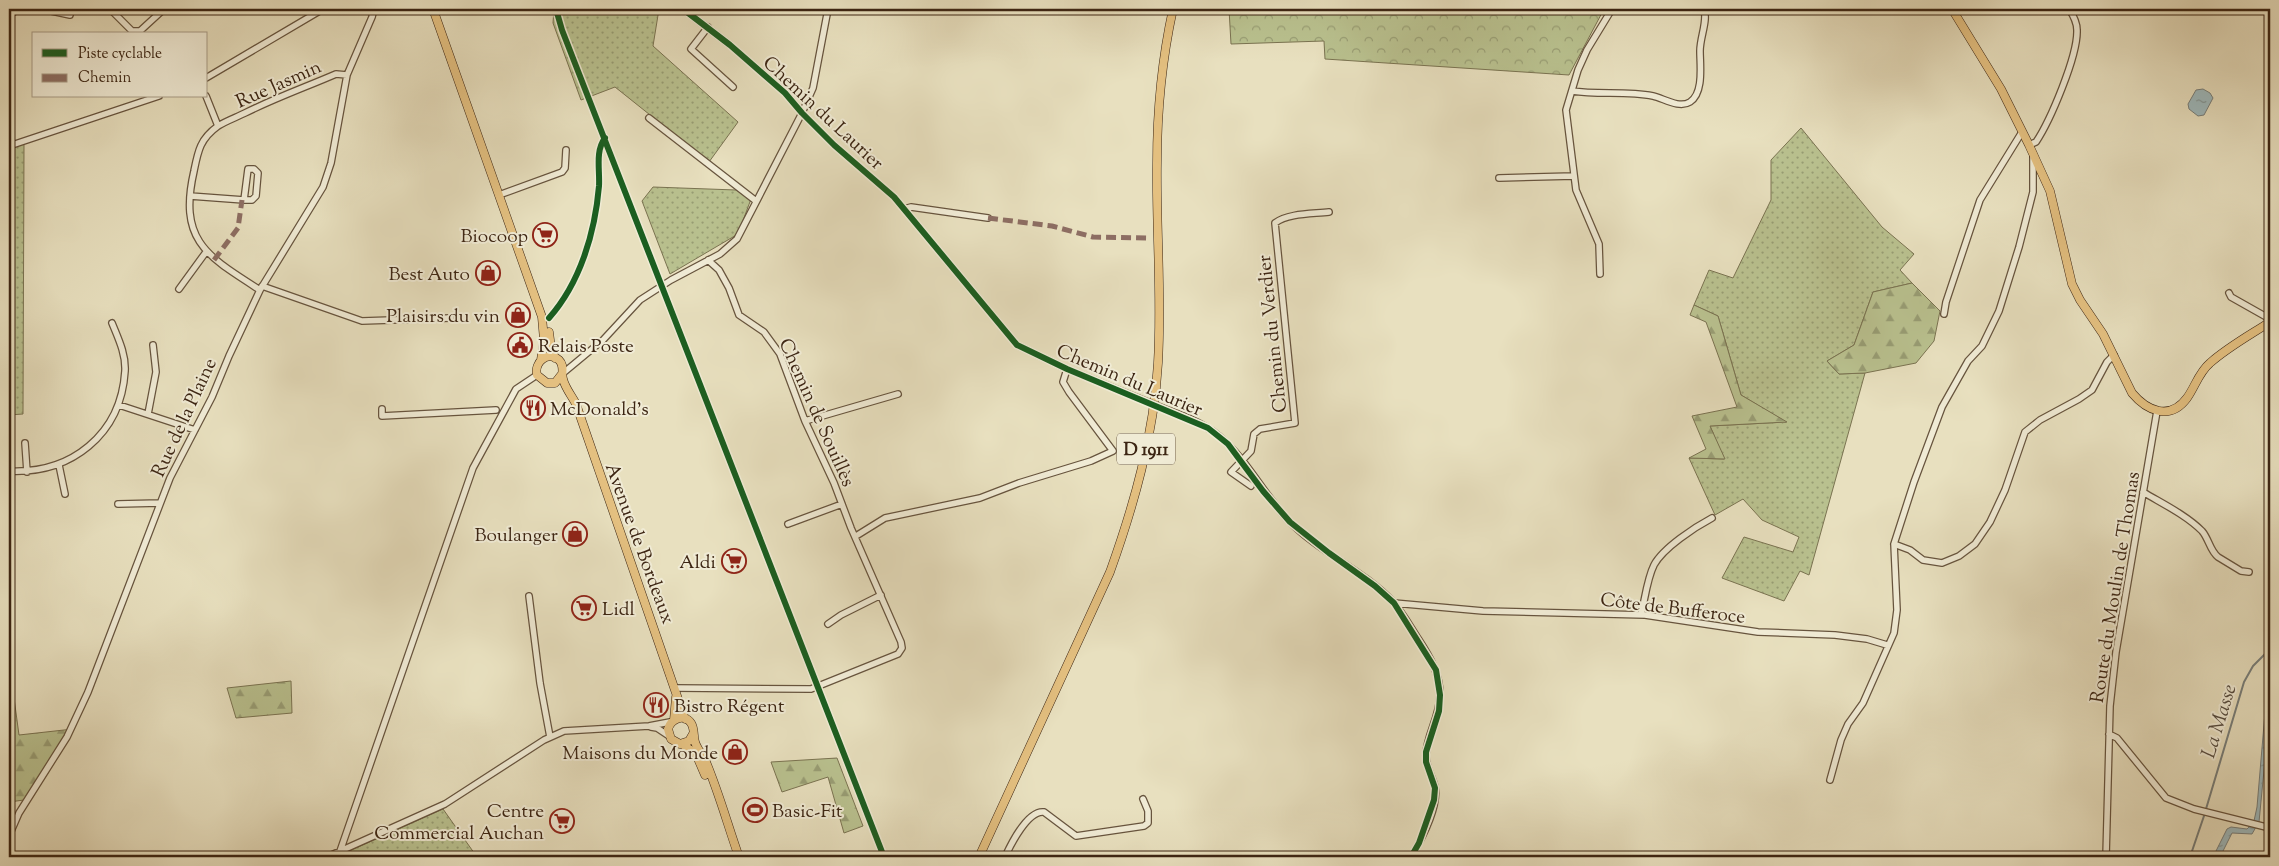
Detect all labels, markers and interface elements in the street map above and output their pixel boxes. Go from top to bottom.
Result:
legend [32,32,208,98]
text: Piste cyclable [78,44,162,65]
street label: Chemin du Laurier [756,51,889,177]
street label: Rue Jasmin [232,54,326,116]
text: Chemin [78,68,131,89]
supermarket icon: Biocoop [532,222,558,248]
place label: Biocoop [461,224,528,251]
street label: Chemin du Verdier [1252,253,1295,414]
shop icon: Best Auto [475,260,501,286]
place label: Best Auto [389,262,470,289]
shop icon: Plaisirs du vin [505,302,531,328]
place label: Plaisirs du vin [386,304,500,331]
public building icon: Relais Poste [507,332,533,358]
place label: Relais Poste [538,334,634,361]
street label: Chemin de Souillès [771,335,861,491]
street label: Chemin du Laurier [1052,338,1206,424]
street label: Rue de la Plaine [146,354,225,482]
restaurant icon: McDonald's [520,395,546,421]
place label: McDonald's [550,397,649,424]
road number: D 1911 [1117,434,1175,464]
street label: Avenue de Bordeaux [597,459,680,628]
street label: Route du Moulin de Thomas [2085,470,2148,705]
shop icon: Boulanger [562,521,588,547]
place label: Boulanger [474,523,558,550]
supermarket icon: Aldi [721,548,747,574]
place label: Aldi [679,550,716,577]
street label: Côte de Bufferoce [1599,587,1747,632]
supermarket icon: Lidl [571,595,597,621]
place label: Lidl [602,597,635,624]
water label: La Masse [2195,681,2245,762]
restaurant icon: Bistro Régent [643,692,669,718]
place label: Bistro Régent [674,694,785,721]
shop icon: Maisons du Monde [722,739,748,765]
place label: Maisons du Monde [562,741,718,768]
sports icon: Basic-Fit [742,797,768,823]
place label: Centre Commercial Auchan [374,799,544,848]
place label: Basic-Fit [772,799,843,826]
supermarket icon: Centre Commercial Auchan [549,808,575,834]

